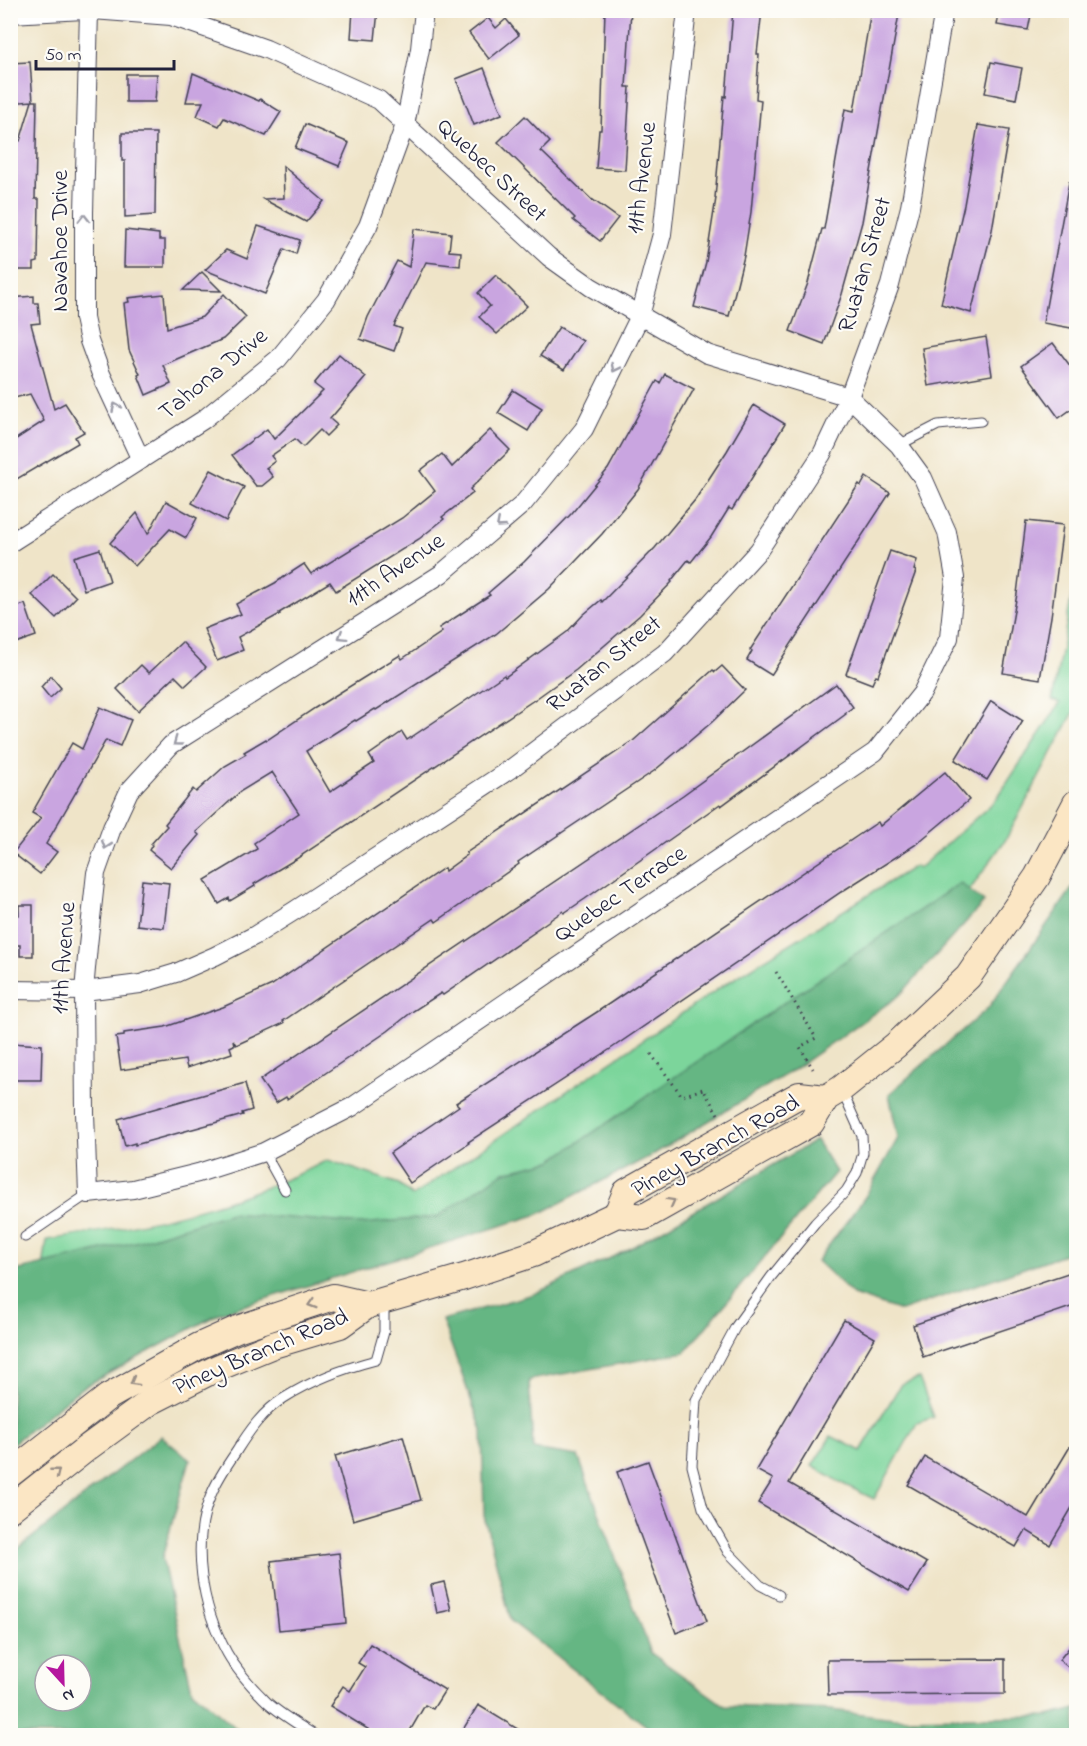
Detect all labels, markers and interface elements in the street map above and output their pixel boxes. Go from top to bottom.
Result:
scale bar [36,33,174,71]
text: 50 m [45,43,82,69]
street label: Quebec Street [428,110,554,232]
street label: 11th Avenue [619,120,667,236]
street label: Navahoe Drive [44,170,79,312]
street label: Ruatan Street [830,193,902,337]
one-way arrow [78,213,90,222]
street label: Tahona Drive [152,320,276,430]
one-way arrow [610,362,622,373]
one-way arrow [112,402,124,413]
one-way arrow [496,516,507,527]
street label: 11th Avenue [340,525,453,617]
street label: Ruatan Street [540,608,670,722]
one-way arrow [338,629,348,641]
one-way arrow [173,734,184,745]
street label: Quebec Terrace [548,837,695,952]
one-way arrow [101,839,114,850]
street label: 11th Avenue [44,900,86,1015]
street label: Piney Branch Road [626,1086,807,1209]
one-way arrow [665,1198,675,1209]
one-way arrow [307,1297,318,1309]
street label: Piney Branch Road [168,1300,355,1407]
one-way arrow [130,1375,140,1386]
one-way arrow [49,1469,60,1480]
north arrow [33,1653,93,1713]
text: N [58,1682,77,1708]

